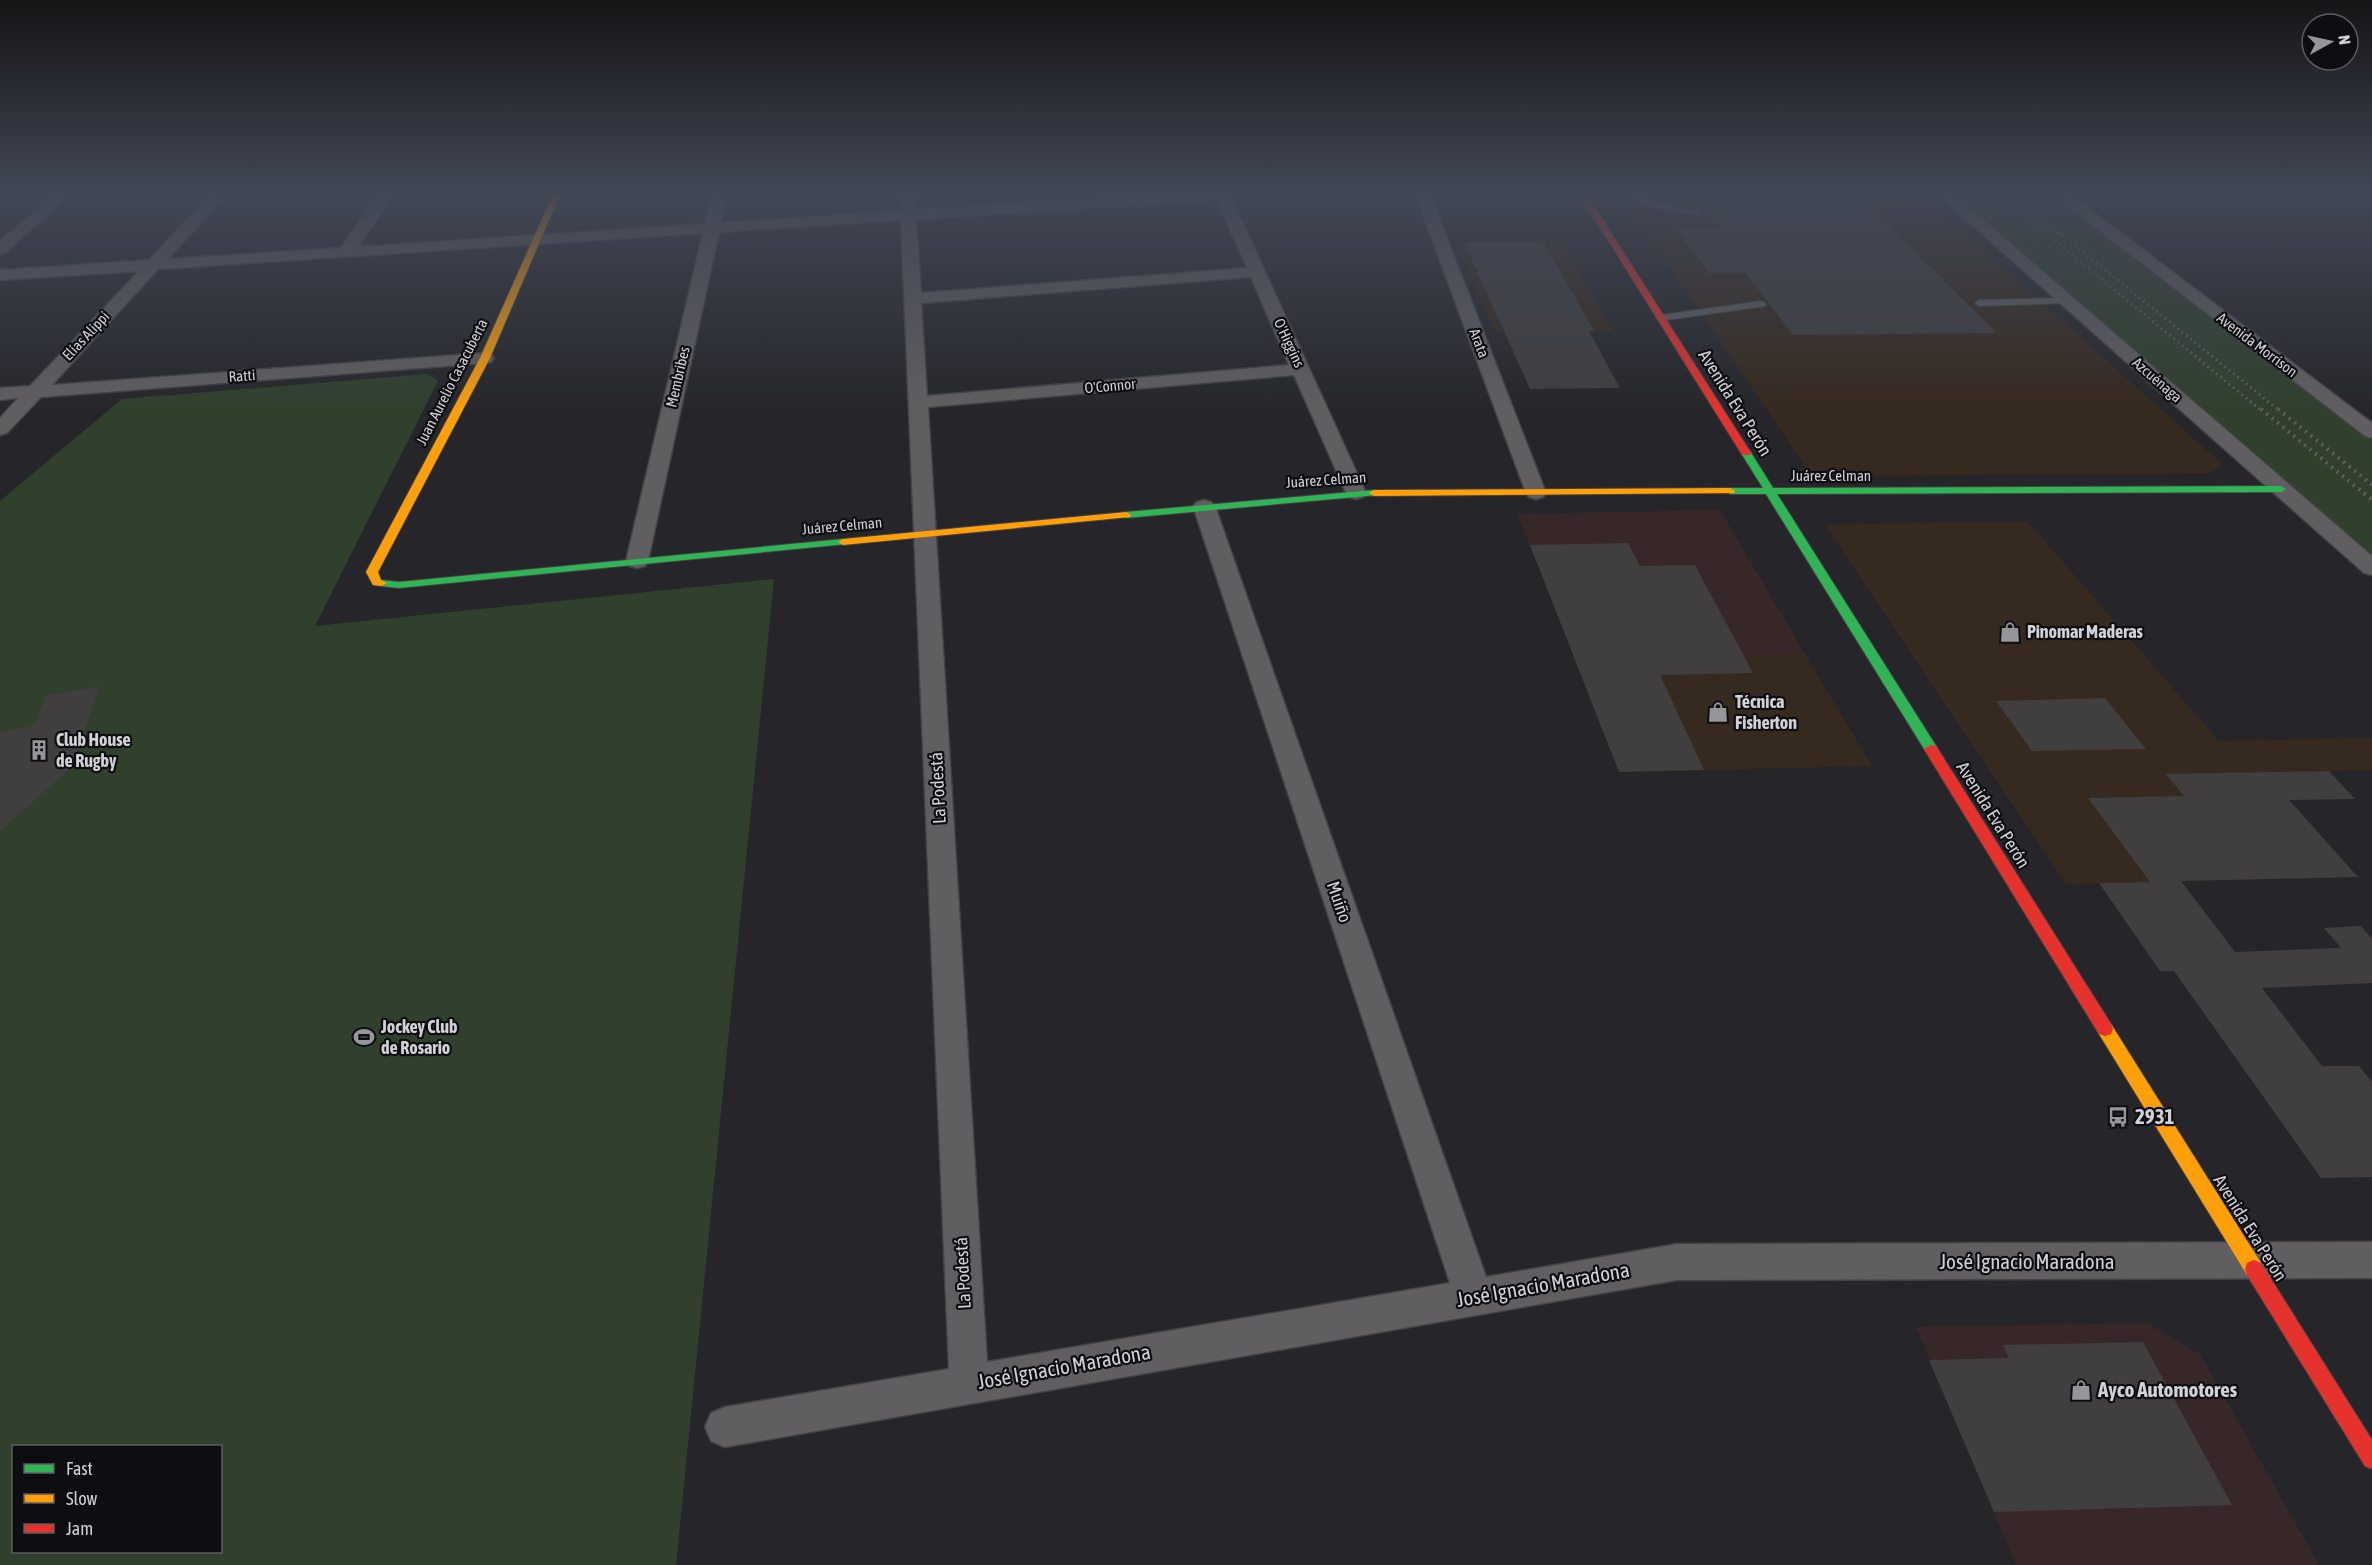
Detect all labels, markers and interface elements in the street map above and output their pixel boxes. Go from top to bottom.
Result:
north arrow [2300,12,2360,72]
text: N [2335,34,2354,46]
street label: Elías Alippi [59,308,113,364]
street label: Avenida Morrison [2214,309,2301,380]
street label: Juan Aurelio Casacuberta [412,316,491,448]
street label: O'Higgins [1271,316,1308,370]
street label: Arata [1466,326,1493,360]
street label: Membribes [662,345,693,409]
street label: Avenida Eva Perón [1694,346,1777,460]
street label: Azcuénaga [2129,354,2185,406]
street label: Ratti [228,366,256,385]
street label: O'Connor [1084,375,1137,396]
street label: Juárez Celman [1791,467,1871,484]
street label: Juárez Celman [1285,468,1367,491]
street label: Juárez Celman [801,514,883,537]
shop icon: Pinomar Maderas [1998,620,2022,644]
place label: Pinomar Maderas [2027,621,2144,642]
place label: Técnica Fisherton [1735,691,1797,733]
shop icon: Técnica Fisherton [1706,700,1730,724]
place label: Club House de Rugby [56,729,131,771]
building icon: Club House de Rugby [27,738,51,762]
street label: La Podestá [925,752,950,824]
street label: Avenida Eva Perón [1952,758,2035,872]
street label: Muiño [1323,879,1356,925]
place label: Jockey Club de Rosario [380,1016,457,1058]
sports icon: Jockey Club de Rosario [352,1025,376,1049]
place label: 2931 [2135,1104,2175,1128]
bus stop icon: 2931 [2106,1105,2130,1129]
street label: Avenida Eva Perón [2209,1171,2292,1285]
street label: La Podestá [950,1237,975,1309]
street label: José Ignacio Maradona [1939,1249,2115,1273]
street label: José Ignacio Maradona [1454,1257,1631,1311]
street label: José Ignacio Maradona [975,1339,1152,1393]
place label: Ayco Automotores [2097,1377,2238,1401]
shop icon: Ayco Automotores [2069,1378,2093,1402]
legend [12,1445,222,1553]
text: Fast [66,1458,93,1479]
text: Slow [66,1488,97,1509]
text: Jam [66,1518,93,1539]

